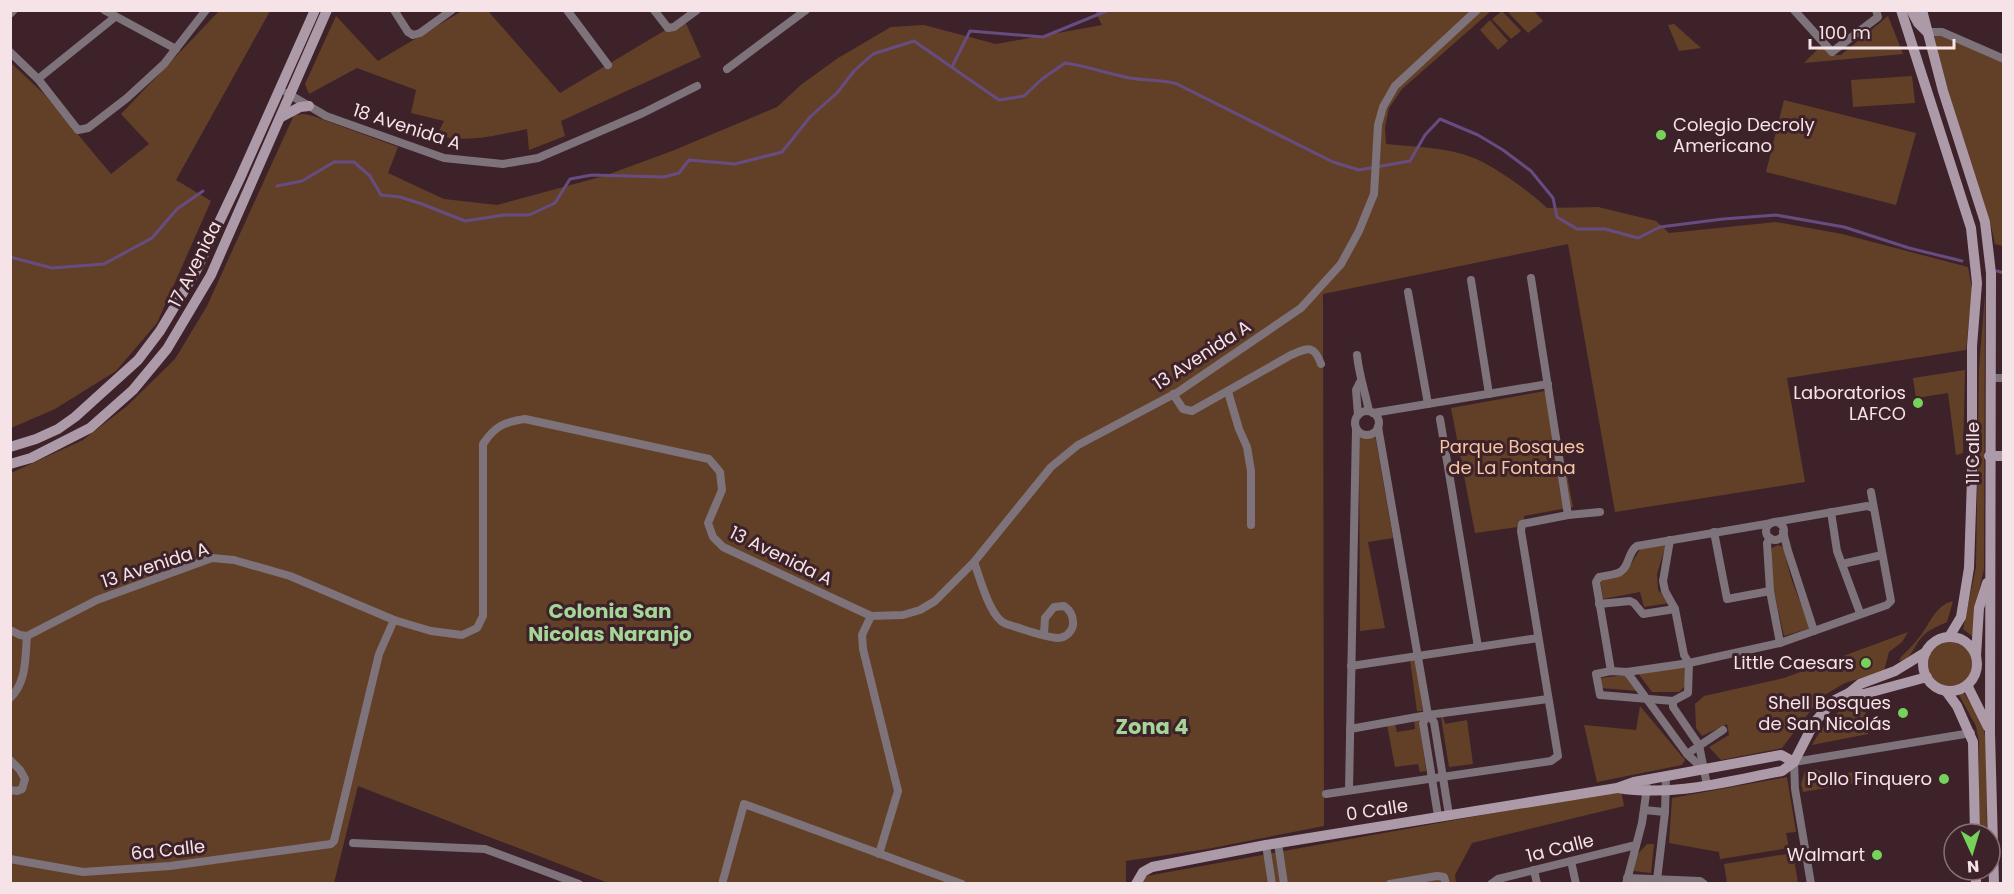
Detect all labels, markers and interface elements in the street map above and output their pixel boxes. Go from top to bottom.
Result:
scale bar [1810,12,1954,50]
text: 100 m [1819,20,1871,45]
street label: 18 Avenida A [350,97,465,156]
place label: Colegio Decroly Americano [1673,112,1815,158]
marker: Colegio Decroly Americano [1654,128,1668,142]
street label: 17 Avenida [162,216,227,311]
street label: 13 Avenida A [1148,314,1255,396]
place label: Laboratorios LAFCO [1793,380,1906,426]
marker: Laboratorios LAFCO [1911,396,1925,410]
street label: 11 Calle [1960,422,1985,484]
park label: Parque Bosques de La Fontana [1439,434,1585,480]
street label: 13 Avenida A [726,520,837,591]
street label: 13 Avenida A [98,535,212,594]
district label: Colonia San Nicolas Naranjo [528,597,692,648]
place label: Little Caesars [1733,650,1854,675]
marker: Little Caesars [1859,656,1873,670]
place label: Shell Bosques de San Nicolás [1758,690,1891,736]
marker: Shell Bosques de San Nicolás [1896,706,1910,720]
district label: Zona 4 [1116,712,1188,741]
place label: Pollo Finquero [1807,766,1932,791]
marker: Pollo Finquero [1937,772,1951,786]
street label: 0 Calle [1344,792,1410,827]
north arrow [1942,822,2002,882]
street label: 1a Calle [1523,827,1596,868]
street label: 6a Calle [130,833,206,866]
place label: Walmart [1787,842,1865,867]
marker: Walmart [1870,848,1884,862]
text: N [1966,855,1980,878]

